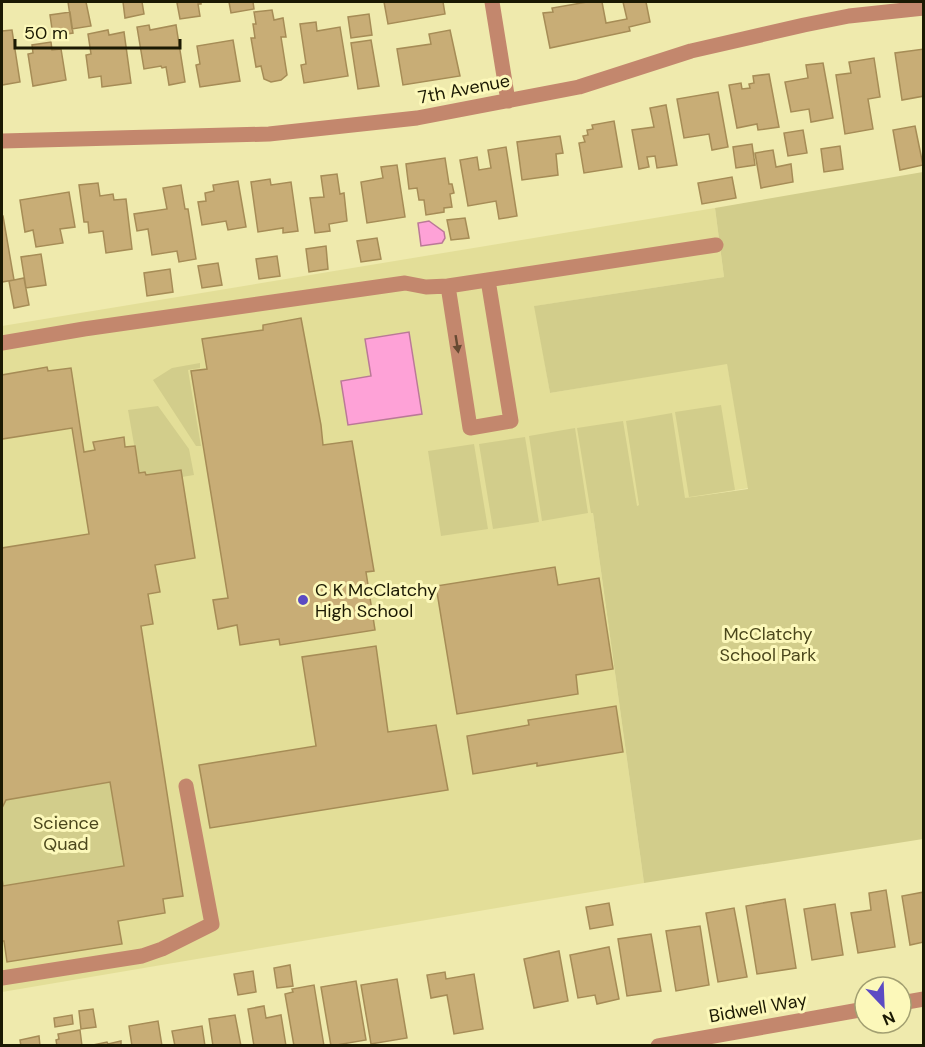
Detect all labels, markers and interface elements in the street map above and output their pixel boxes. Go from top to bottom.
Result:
scale bar [15,12,180,50]
text: 50 m [24,21,68,45]
street label: 7th Avenue [416,68,512,110]
one-way arrow [452,335,461,354]
place label: C K McClatchy High School [315,578,437,623]
marker: C K McClatchy High School [296,593,310,607]
park label: McClatchy School Park [720,622,816,667]
park label: Science Quad [33,811,99,856]
north arrow [853,975,913,1035]
street label: Bidwell Way [707,988,809,1028]
text: N [879,1006,898,1030]

